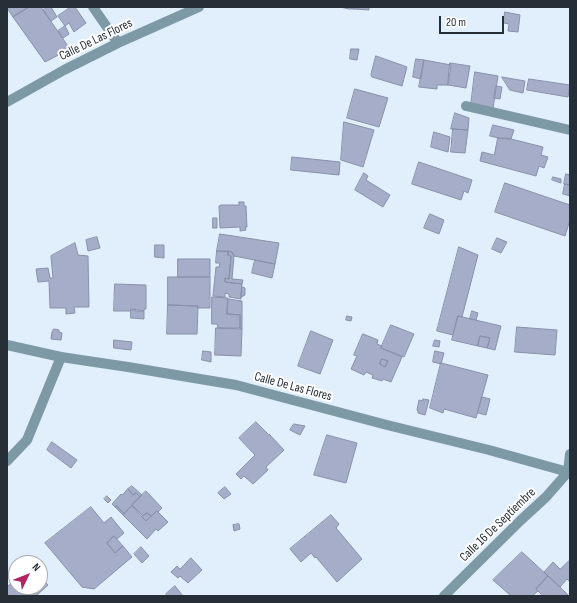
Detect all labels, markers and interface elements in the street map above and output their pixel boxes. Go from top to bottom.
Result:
scale bar [441,8,506,34]
text: 20 m [446,15,466,30]
street label: Calle De Las Flores [57,16,135,64]
street label: Calle De Las Flores [253,369,333,405]
street label: Calle 16 De Septiembre [457,485,539,565]
north arrow [8,555,48,595]
text: N [30,561,43,574]

